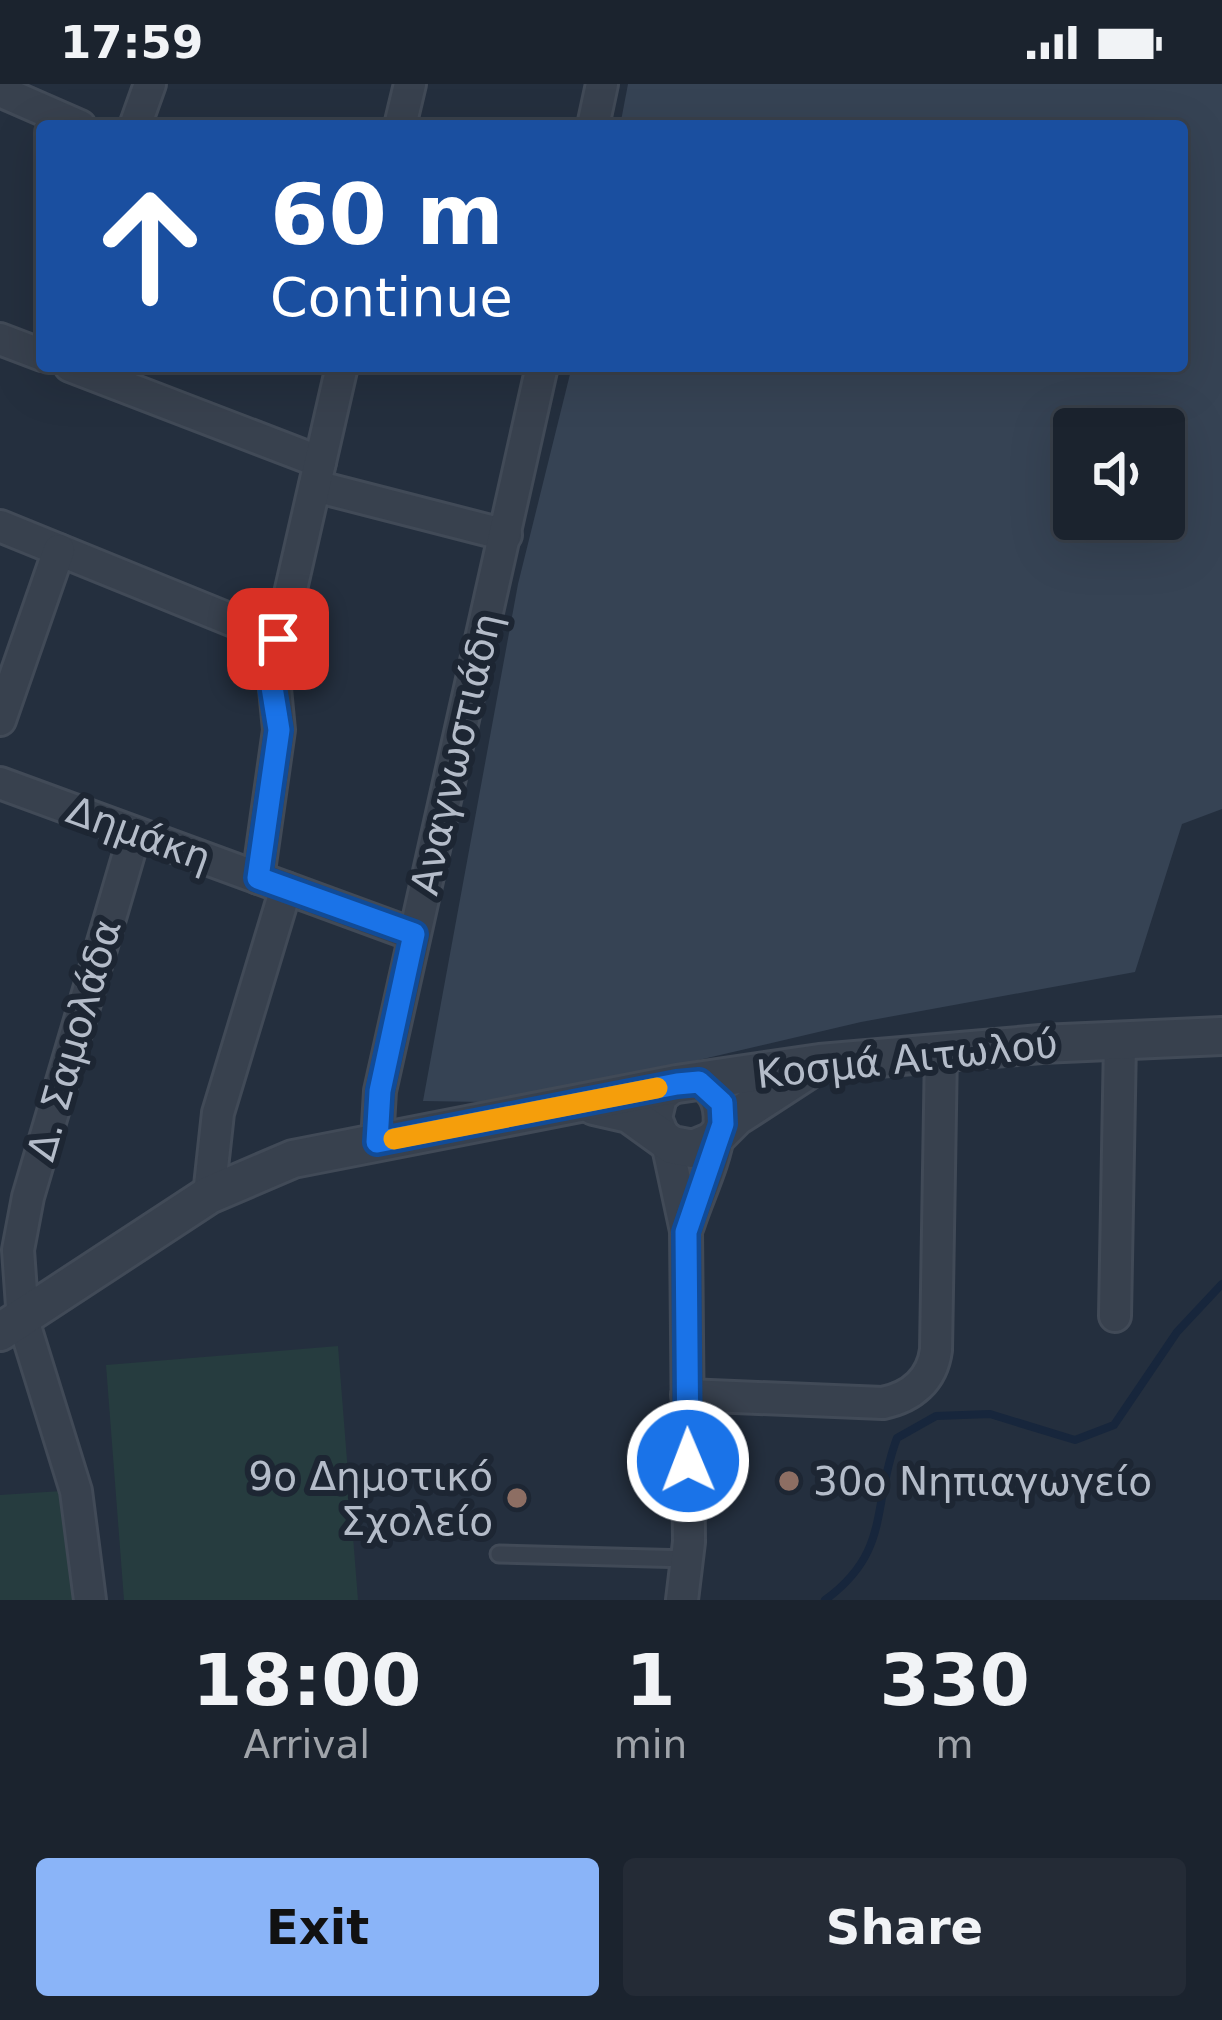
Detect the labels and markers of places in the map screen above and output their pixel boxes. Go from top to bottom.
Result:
pin [227,588,329,690]
place label: 9ο Δημοτικό Σχολείο [248,1454,493,1544]
place label: 30ο Νηπιαγωγείο [813,1459,1152,1504]
marker: 30ο Νηπιαγωγείο [776,1468,802,1494]
marker: 9ο Δημοτικό Σχολείο [504,1485,530,1511]

